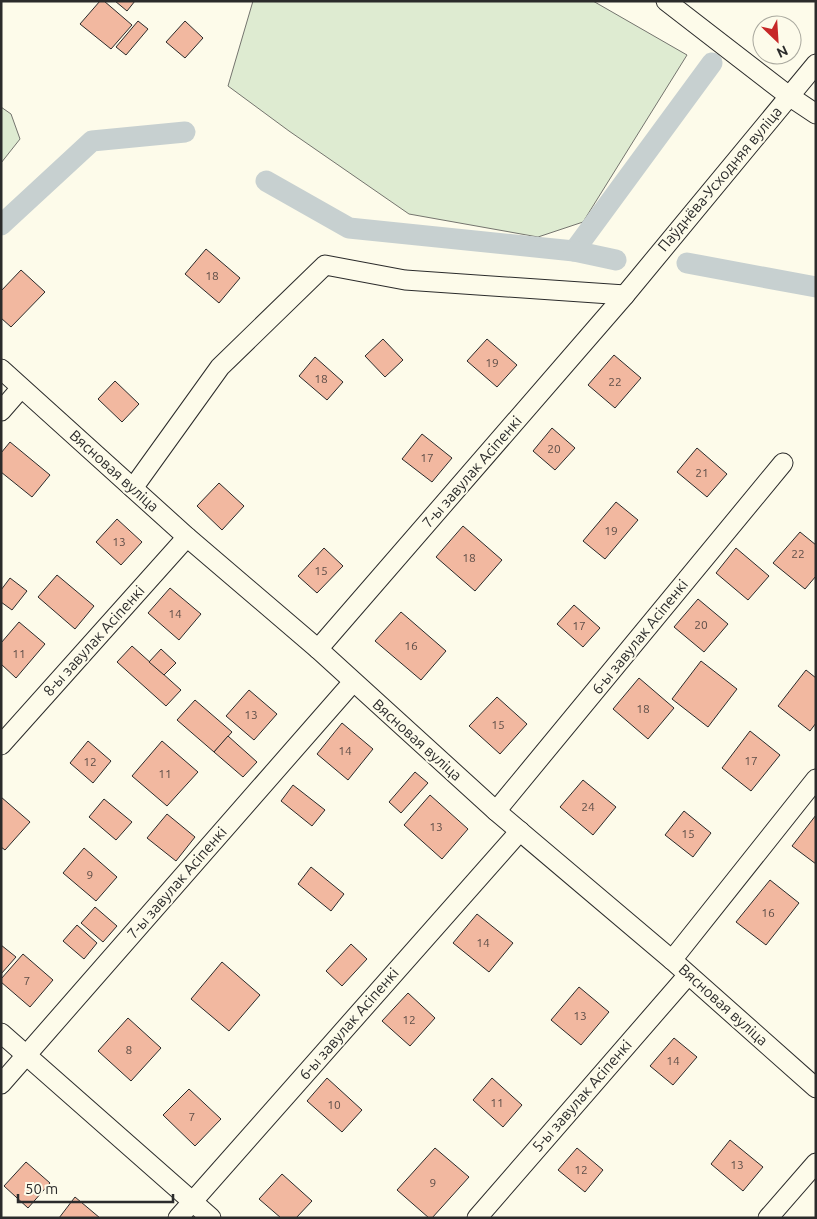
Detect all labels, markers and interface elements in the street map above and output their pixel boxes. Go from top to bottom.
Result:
north arrow [752,15,802,65]
text: N [774,42,791,61]
street label: Паўднёва-Усходняя вуліца [654,103,785,254]
house number: 18 [205,269,219,282]
house number: 19 [485,356,499,369]
house number: 18 [314,372,328,385]
house number: 22 [608,375,622,388]
street label: 7-ы завулак Асіпенкі [418,412,525,531]
street label: Вясновая вуліца [66,426,162,515]
house number: 20 [547,442,561,455]
house number: 17 [420,451,434,464]
house number: 21 [695,466,709,479]
house number: 19 [604,524,618,537]
house number: 13 [112,535,126,548]
house number: 22 [791,547,805,560]
house number: 18 [462,551,476,564]
house number: 15 [314,564,328,577]
street label: 6-ы завулак Асіпенкі [588,576,691,697]
street label: 8-ы завулак Асіпенкі [40,582,148,699]
house number: 14 [168,607,182,620]
house number: 20 [694,618,708,631]
house number: 17 [572,619,586,632]
house number: 16 [404,639,418,652]
house number: 11 [12,647,26,660]
street label: Вясновая вуліца [369,695,465,784]
house number: 18 [636,702,650,715]
house number: 13 [244,708,258,721]
house number: 15 [491,718,505,731]
house number: 14 [338,744,352,757]
house number: 17 [744,754,758,767]
house number: 12 [83,755,97,768]
house number: 11 [158,767,172,780]
house number: 24 [581,800,595,813]
house number: 13 [429,820,443,833]
street label: 7-ы завулак Асіпенкі [123,823,230,942]
house number: 15 [681,827,695,840]
house number: 9 [87,868,93,881]
house number: 16 [761,906,775,919]
house number: 14 [476,936,490,949]
street label: Вясновая вуліца [675,960,771,1049]
street label: 6-ы завулак Асіпенкі [295,964,402,1083]
house number: 7 [24,974,30,987]
house number: 13 [573,1009,587,1022]
house number: 12 [402,1013,416,1026]
street label: 5-ы завулак Асіпенкі [528,1036,635,1155]
house number: 8 [126,1043,133,1056]
house number: 14 [666,1054,680,1067]
house number: 11 [490,1096,504,1109]
house number: 10 [327,1098,341,1111]
house number: 7 [189,1110,195,1123]
house number: 13 [730,1158,744,1171]
house number: 12 [574,1163,588,1176]
scale bar [18,1172,172,1204]
house number: 9 [430,1176,436,1189]
text: 50 m [25,1180,58,1197]

